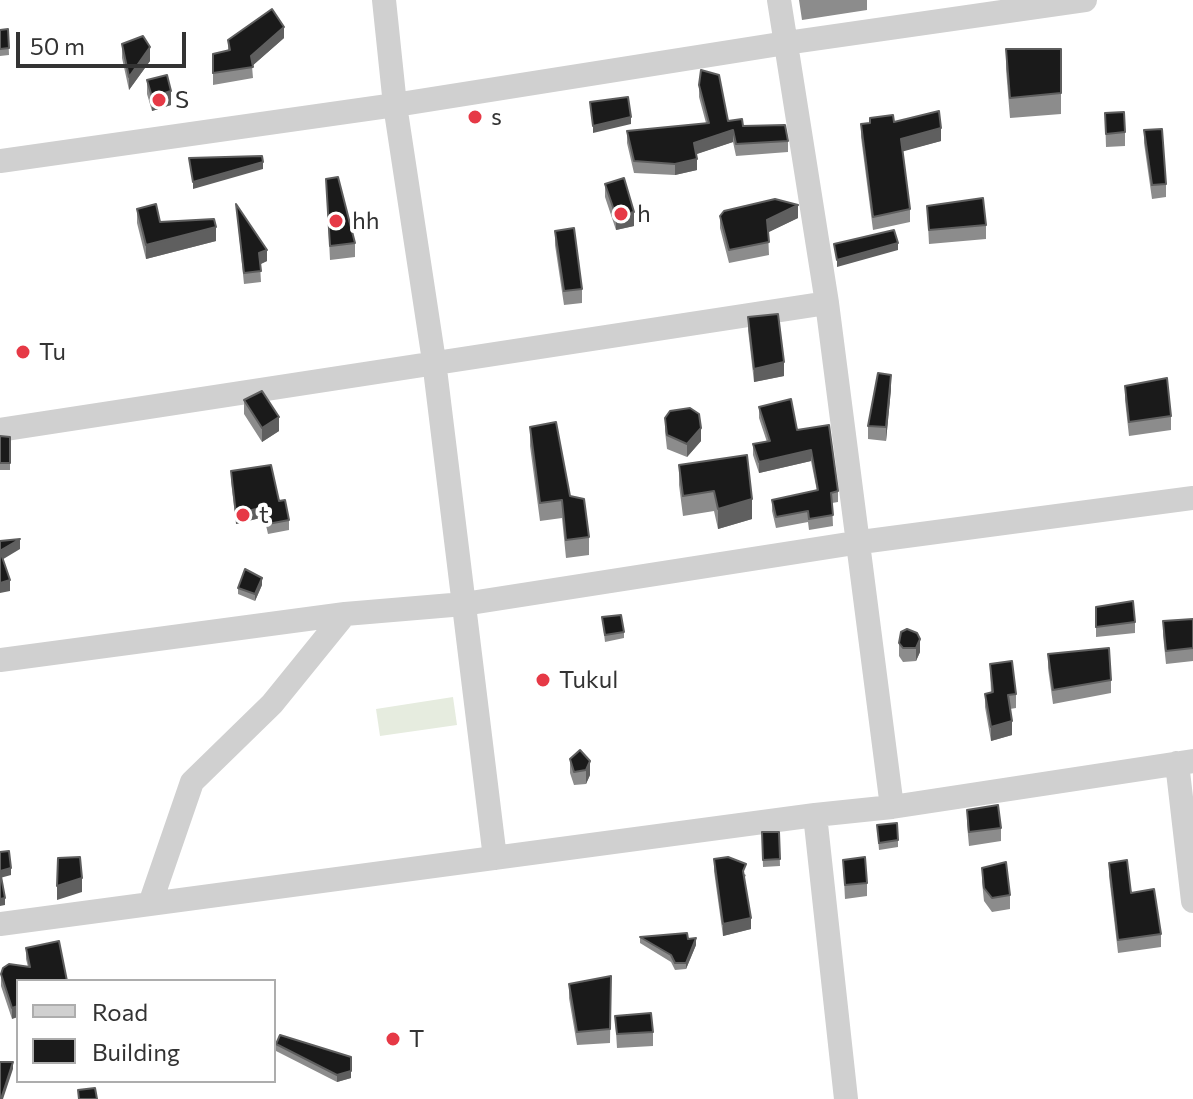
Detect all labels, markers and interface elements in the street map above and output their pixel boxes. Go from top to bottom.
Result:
scale bar [20,16,190,66]
text: 50 m [30,31,85,60]
place label: S [175,86,189,114]
marker: S [150,91,168,109]
place label: s [491,103,502,131]
marker: s [466,108,484,126]
place label: h [637,200,651,228]
marker: h [612,205,630,223]
place label: hh [352,207,380,235]
marker: hh [327,212,345,230]
place label: Tu [39,338,66,366]
marker: Tu [14,343,32,361]
place label: t [259,501,269,529]
marker: t [234,506,252,524]
place label: Tukul [559,666,618,694]
marker: Tukul [534,671,552,689]
legend [16,979,276,1083]
text: Road [92,997,148,1026]
place label: T [409,1025,424,1053]
marker: T [384,1030,402,1048]
text: Building [92,1037,180,1066]

